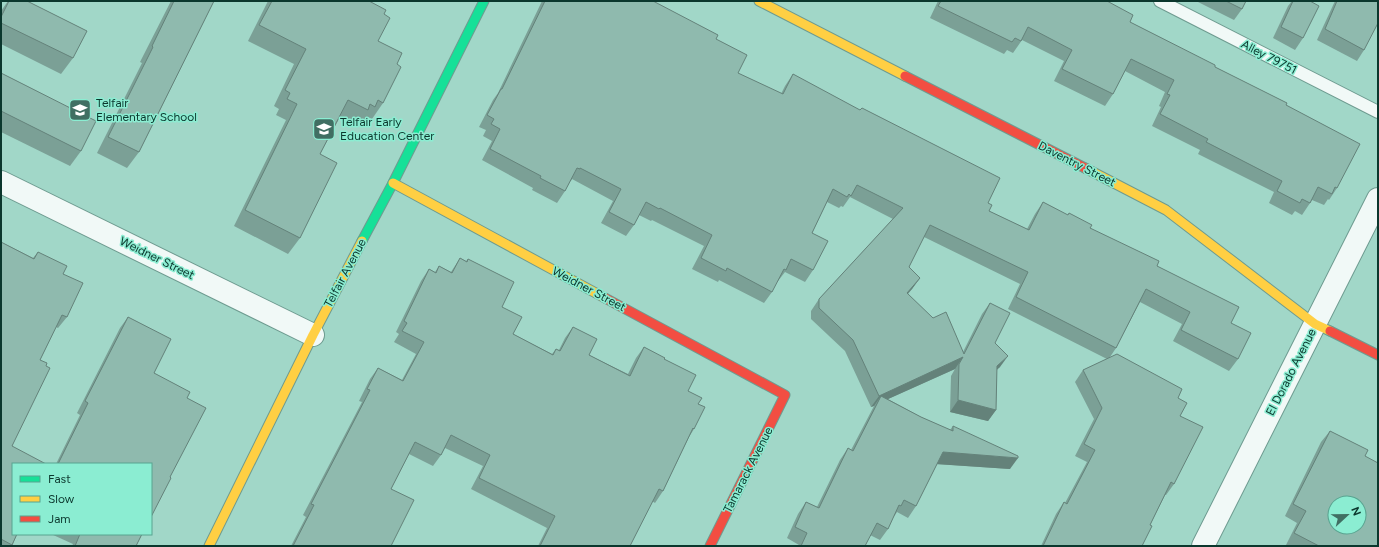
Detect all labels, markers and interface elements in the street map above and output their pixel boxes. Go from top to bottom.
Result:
street label: Alley 79751 [1239,37,1299,77]
place label: Telfair Elementary School [96,96,197,124]
school or university icon: Telfair Elementary School [67,97,93,123]
place label: Telfair Early Education Center [340,115,434,143]
school or university icon: Telfair Early Education Center [311,116,337,142]
street label: Daventry Street [1036,138,1119,190]
street label: Weidner Street [117,234,197,282]
street label: Telfair Avenue [321,236,369,310]
street label: Weidner Street [550,264,629,314]
street label: El Dorado Avenue [1263,326,1319,418]
street label: Tamarack Avenue [720,424,776,515]
legend [12,463,152,535]
text: Fast [48,472,71,486]
text: Slow [48,492,75,506]
north arrow [1327,495,1367,535]
text: N [1348,505,1363,518]
text: Jam [48,512,71,526]

